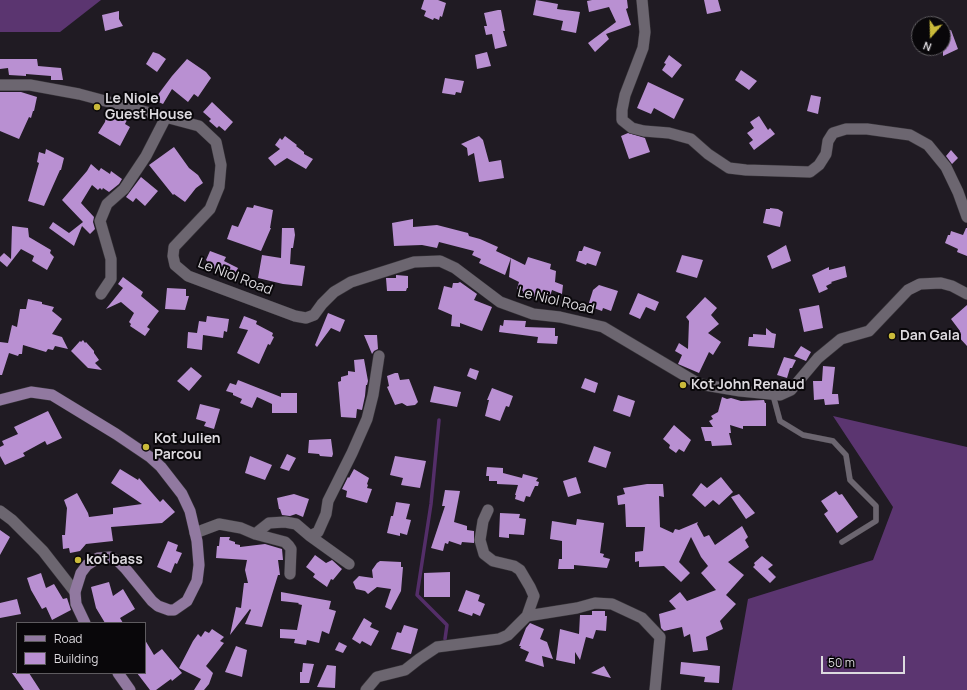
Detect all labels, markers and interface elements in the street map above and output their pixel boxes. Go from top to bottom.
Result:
north arrow [911,16,951,56]
text: N [921,38,933,55]
place label: Le Niole Guest House [105,91,192,124]
marker: Le Niole Guest House [92,102,102,112]
street label: Le Niol Road [195,255,275,299]
street label: Le Niol Road [516,284,596,318]
place label: Dan Gala [900,328,960,344]
marker: Dan Gala [887,331,897,341]
place label: Kot John Renaud [691,377,805,393]
marker: Kot John Renaud [678,380,688,390]
place label: Kot Julien Parcou [154,431,221,464]
marker: Kot Julien Parcou [141,442,151,452]
place label: kot bass [86,552,143,568]
marker: kot bass [73,555,83,565]
legend [16,622,146,674]
text: Road [54,630,82,647]
scale bar [823,648,907,674]
text: Building [54,650,98,667]
text: 50 m [828,654,855,671]

